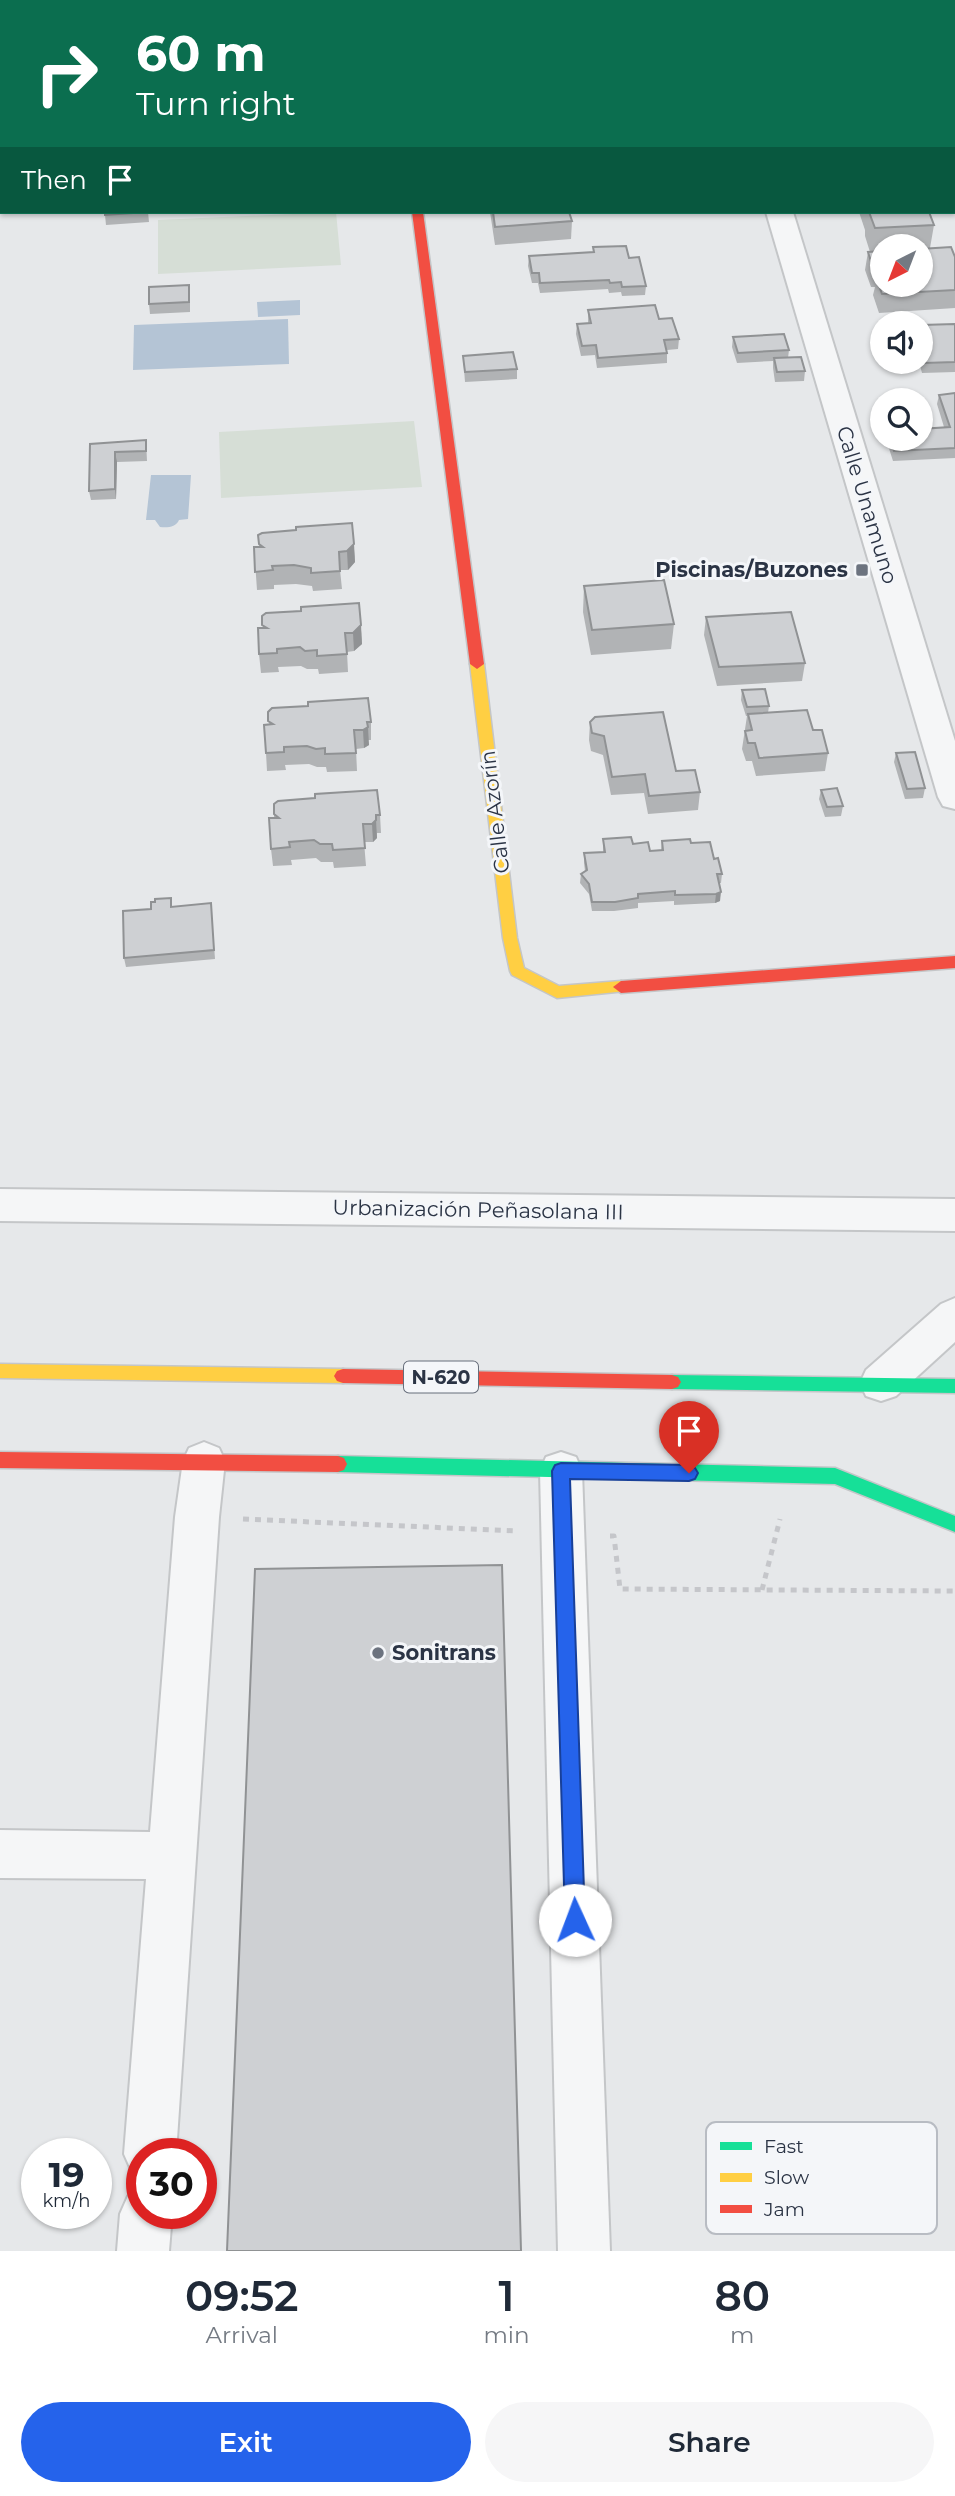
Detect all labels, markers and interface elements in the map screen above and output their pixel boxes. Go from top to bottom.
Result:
text: 60 m [136,24,266,83]
icon: right [21,28,112,119]
text: Turn right [136,84,296,123]
icon: arrive [101,161,139,199]
text: Then [21,164,87,196]
north arrow [870,234,933,298]
map controls [870,234,933,451]
button: sound [870,311,933,374]
button: search [870,388,933,451]
street label: Calle Unamuno [832,423,903,587]
place label: Piscinas/Buzones [655,557,848,582]
marker: Piscinas/Buzones [854,562,870,578]
street label: Calle Azorín [475,749,514,875]
street label: Urbanización Peñasolana III [332,1194,624,1225]
road number: N-620 [404,1362,478,1392]
pin [659,1401,719,1473]
icon: arrive [670,1412,708,1450]
place label: Sonitrans [392,1640,496,1665]
marker: Sonitrans [370,1645,386,1661]
position arrow [538,1883,612,1957]
legend [706,2122,937,2234]
text: Fast [764,2135,804,2158]
speed limit sign: 30 [126,2138,217,2229]
text: 19 [48,2153,85,2196]
text: Slow [764,2166,809,2189]
text: km/h [42,2190,91,2212]
text: Jam [763,2198,805,2221]
text: 09:52 [185,2270,299,2322]
text: 1 [498,2270,514,2322]
text: 80 [714,2270,770,2322]
text: Arrival [205,2321,278,2349]
text: min [483,2321,530,2349]
text: m [730,2321,754,2349]
button: Exit [21,2402,471,2482]
button: Share [485,2402,934,2482]

